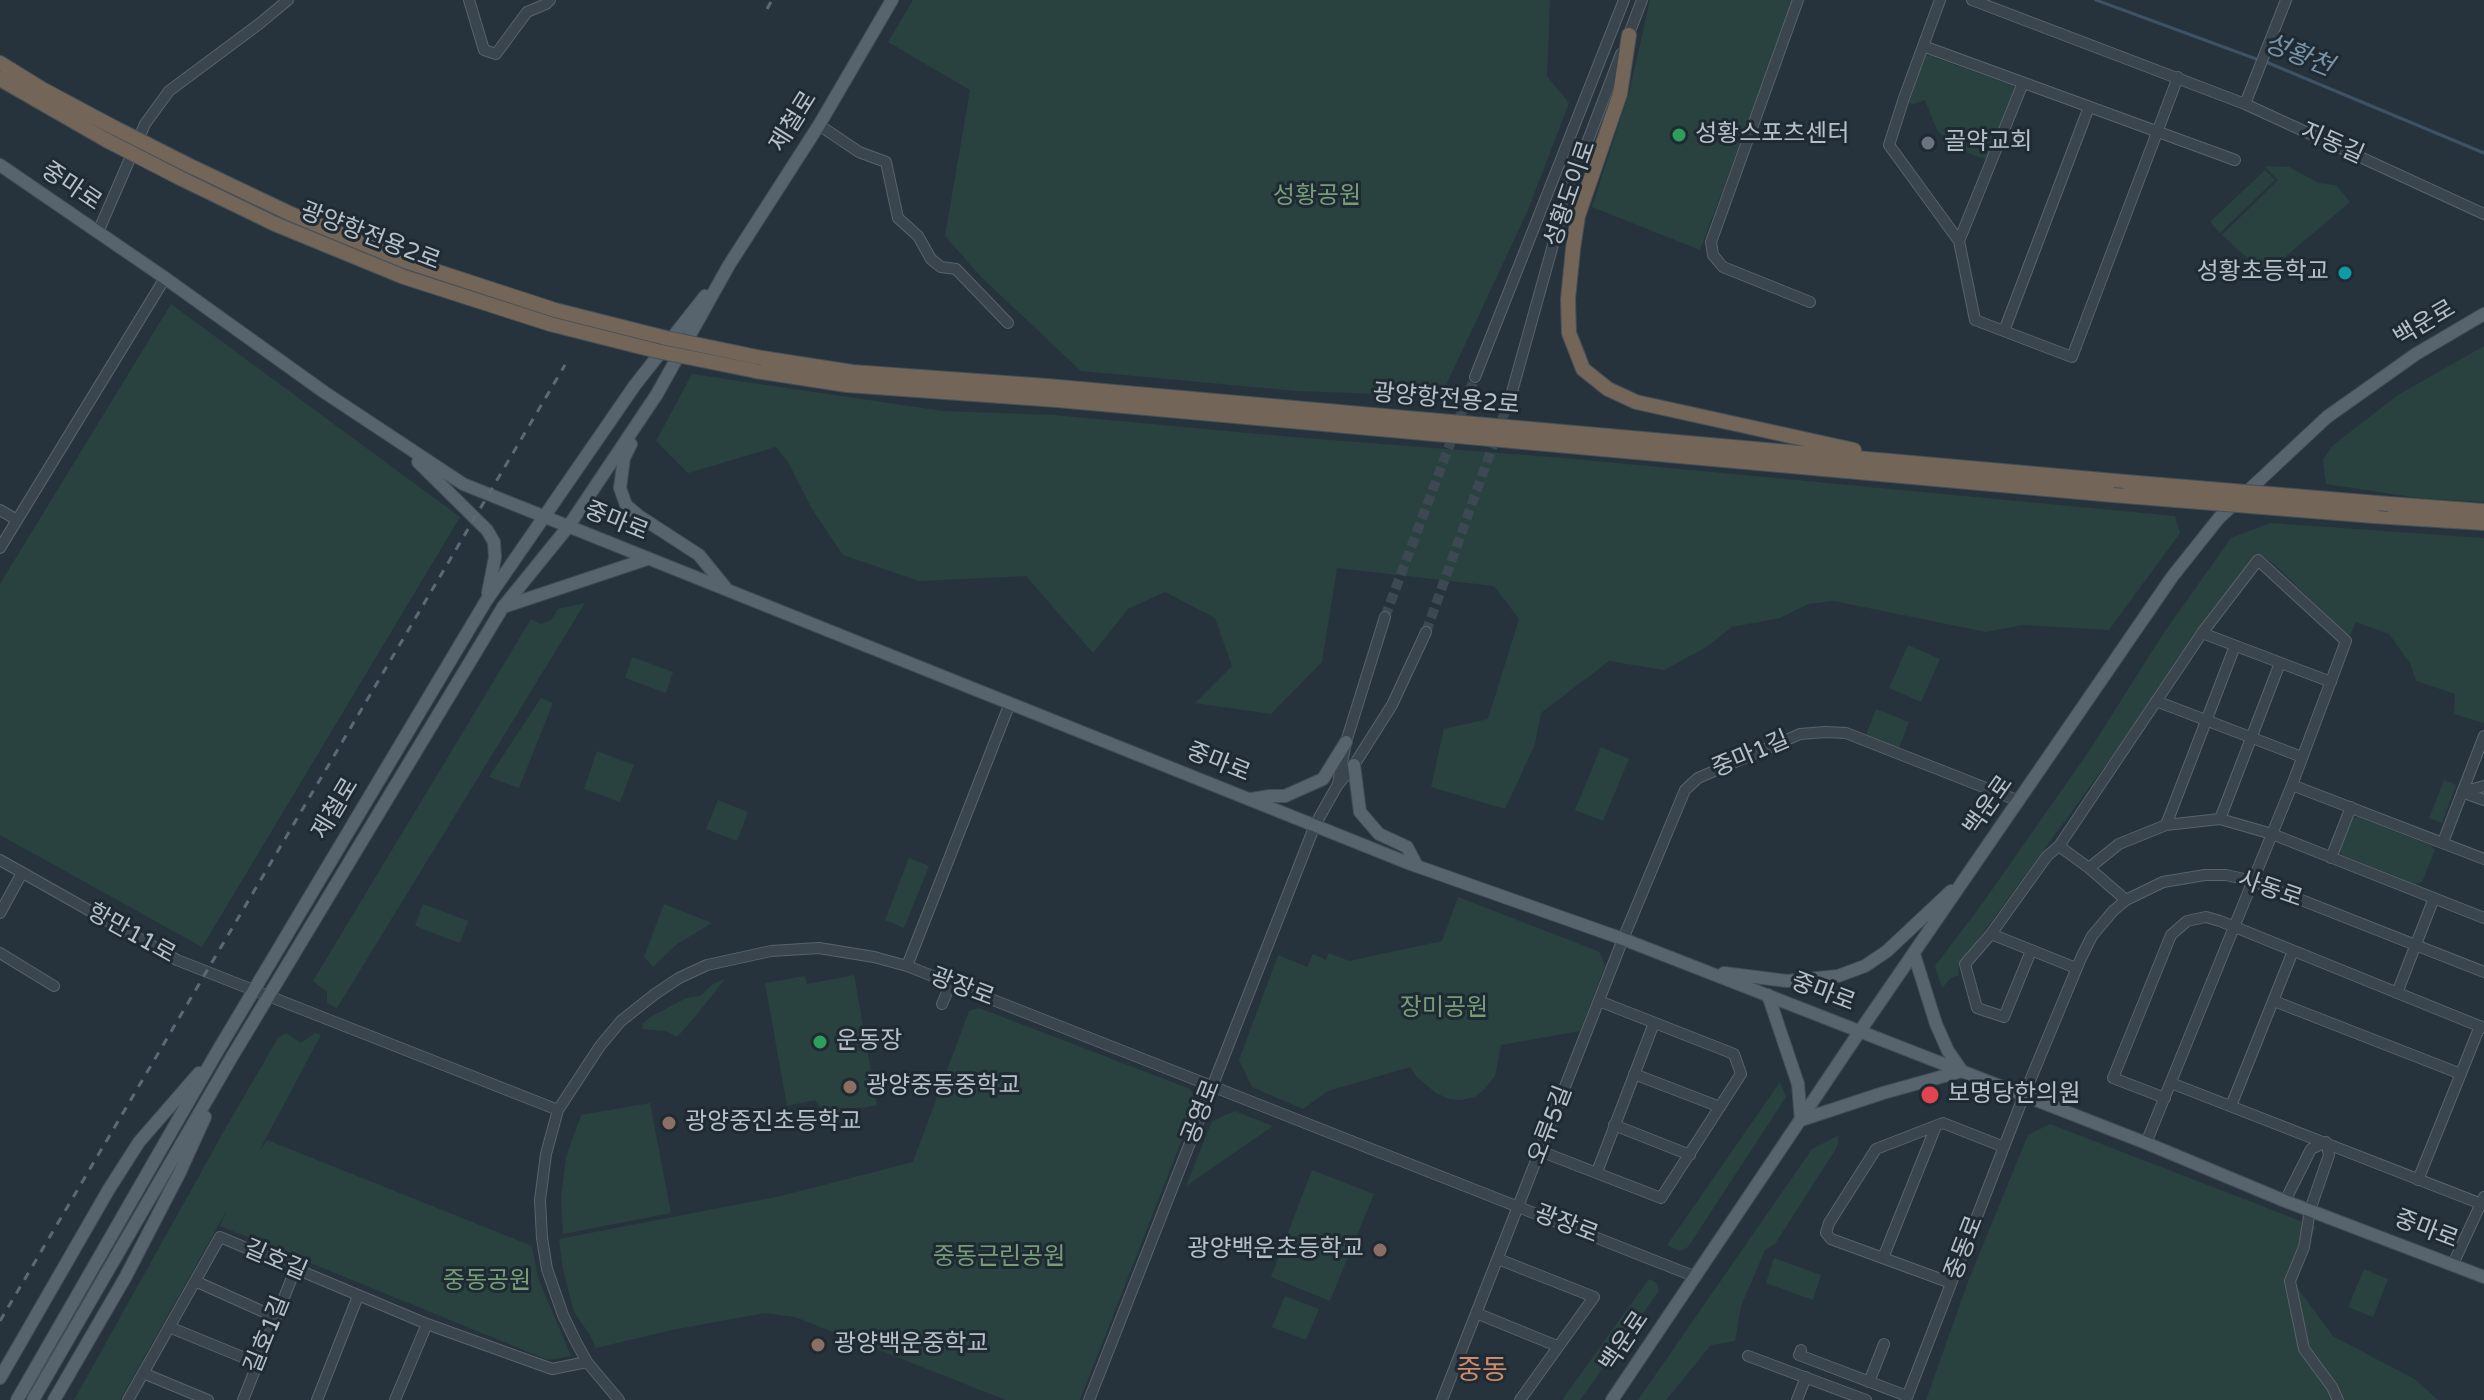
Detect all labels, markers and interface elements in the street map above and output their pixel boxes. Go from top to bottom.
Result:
water label: 성황천 [2259,28,2337,84]
street label: 제철로 [764,86,824,158]
street label: 지동길 [2296,117,2368,171]
place label: 성황스포츠센터 [1695,121,1850,149]
marker: 성황스포츠센터 [1670,126,1688,144]
place label: 골약교회 [1944,129,2032,157]
marker: 골약교회 [1919,134,1937,152]
street label: 성황도이로 [1539,137,1603,251]
street label: 중마로 [35,157,107,217]
park label: 성황공원 [1273,183,1361,211]
street label: 광양항전용2로 [296,197,444,277]
place label: 성황초등학교 [2197,259,2329,287]
marker: 성황초등학교 [2336,264,2354,282]
street label: 백운로 [2389,295,2461,353]
street label: 광양항전용2로 [1371,379,1521,421]
street label: 중마로 [580,496,652,548]
street label: 중마1길 [1708,726,1794,784]
street label: 중마로 [1182,737,1254,789]
street label: 백운로 [1958,771,2020,841]
street label: 제철로 [307,773,365,845]
street label: 사동로 [2234,866,2306,914]
street label: 항만11로 [82,898,180,970]
street label: 광장로 [926,963,998,1013]
street label: 중마로 [1787,968,1859,1018]
park label: 장미공원 [1400,995,1488,1023]
place label: 운동장 [836,1028,902,1056]
marker: 운동장 [811,1033,829,1051]
place label: 광양중동중학교 [866,1073,1021,1101]
street label: 공영로 [1177,1076,1227,1148]
marker: 광양중동중학교 [841,1078,859,1096]
place label: 보명당한의원 [1948,1081,2080,1109]
street label: 오류5길 [1523,1082,1579,1168]
marker: 보명당한의원 [1919,1084,1941,1106]
place label: 광양중진초등학교 [685,1109,862,1137]
marker: 광양중진초등학교 [660,1114,678,1132]
street label: 광장로 [1530,1200,1602,1250]
street label: 중마로 [2390,1205,2462,1255]
street label: 중동로 [1940,1212,1990,1284]
street label: 길호길 [239,1235,311,1287]
place label: 광양백운초등학교 [1187,1236,1364,1264]
marker: 광양백운초등학교 [1371,1241,1389,1259]
park label: 중동근린공원 [933,1244,1065,1272]
park label: 중동공원 [443,1268,531,1296]
street label: 길호1길 [239,1292,297,1378]
street label: 백운로 [1595,1306,1655,1378]
place label: 광양백운중학교 [834,1331,989,1359]
marker: 광양백운중학교 [809,1336,827,1354]
district label: 중동 [1456,1355,1508,1389]

